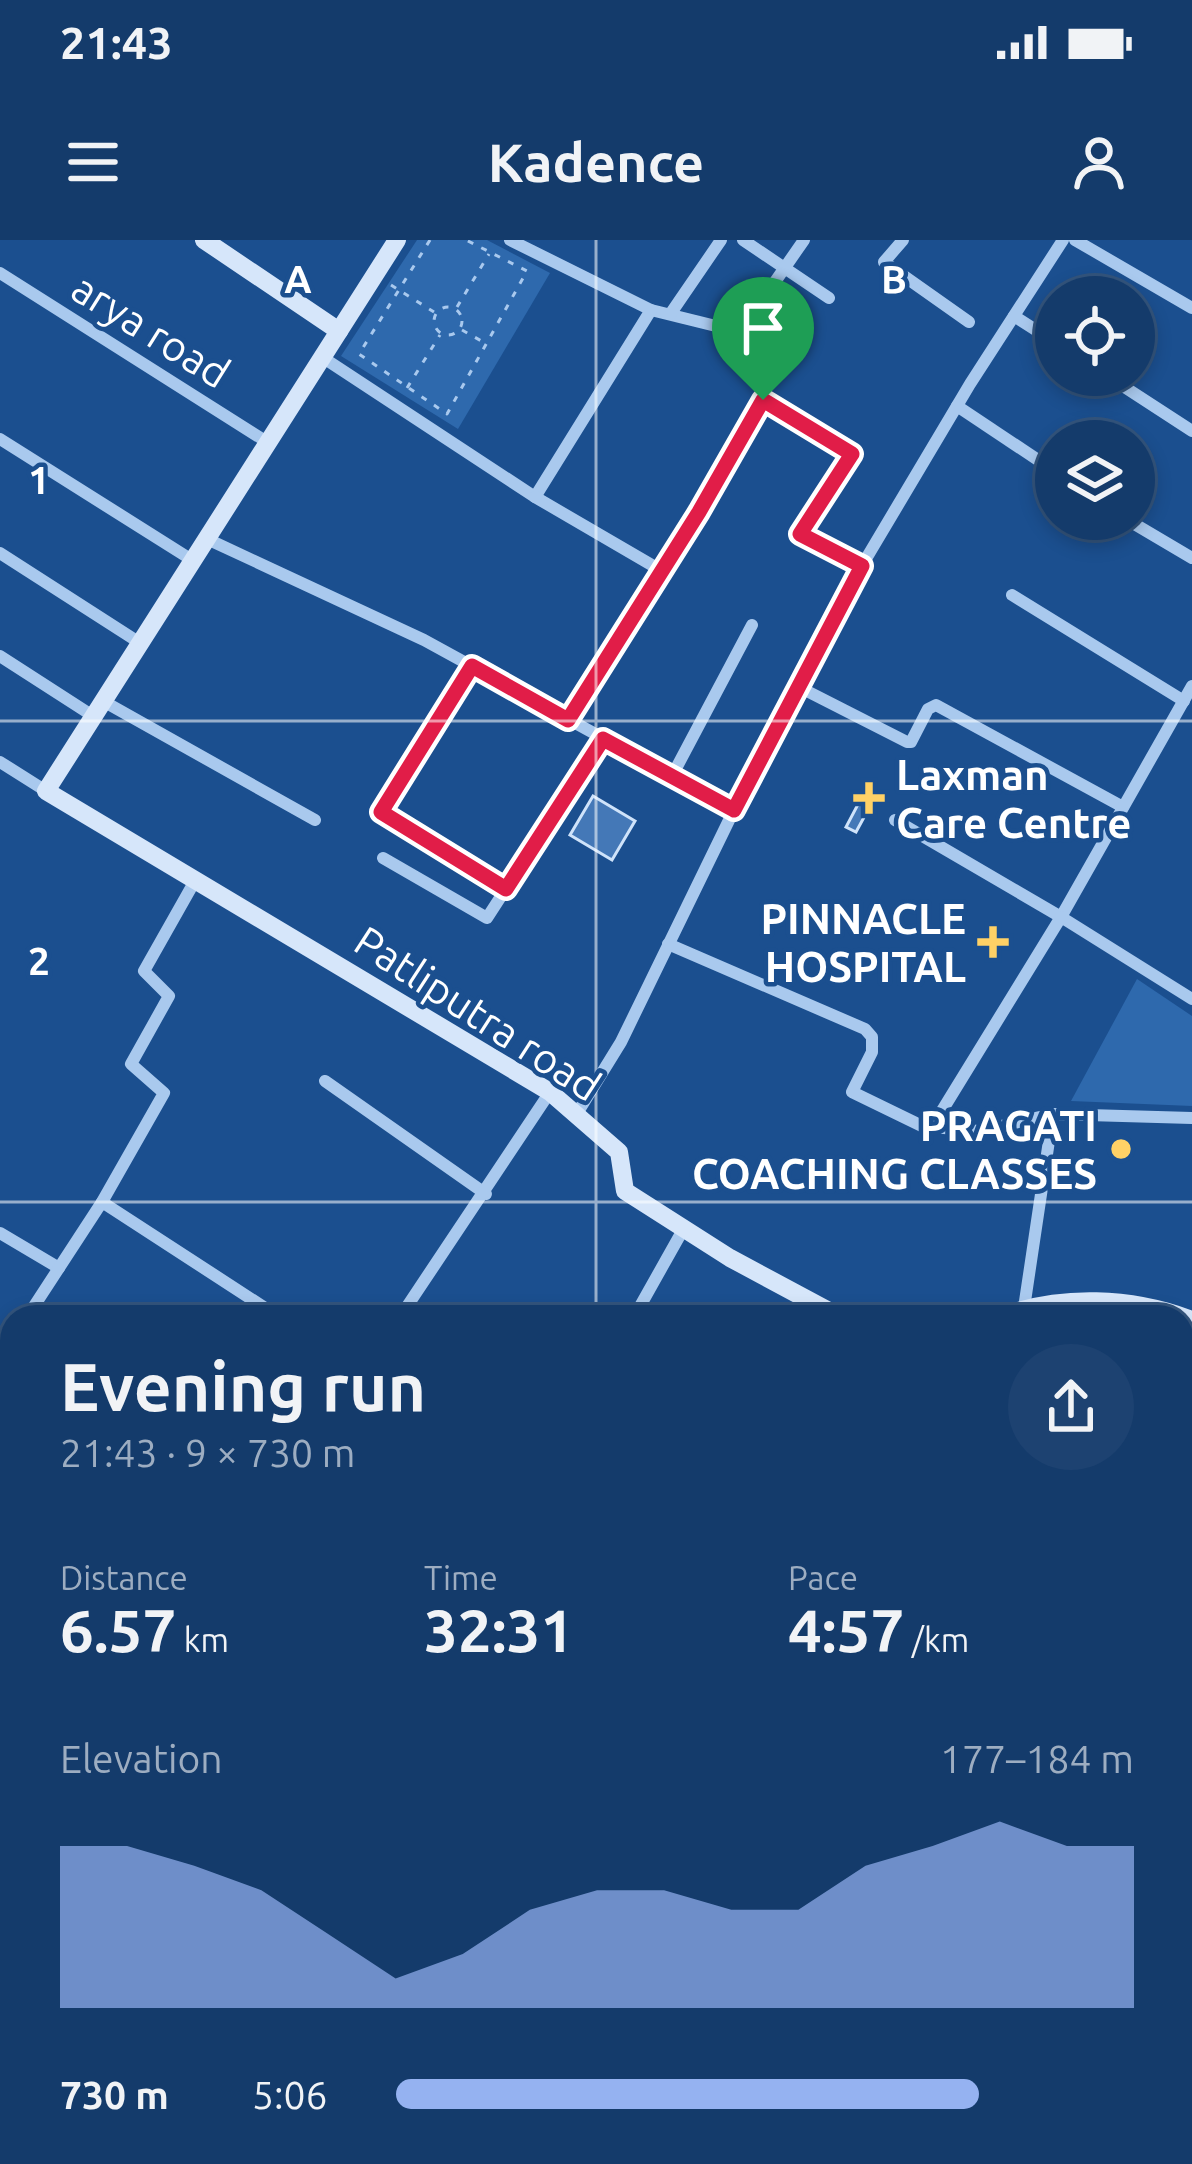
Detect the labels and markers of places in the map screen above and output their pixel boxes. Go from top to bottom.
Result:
pin [712,277,814,400]
place label: Laxman Care Centre [896,751,1132,846]
marker: Laxman Care Centre [853,782,885,814]
place label: PINNACLE HOSPITAL [761,895,966,990]
marker: PINNACLE HOSPITAL [977,926,1009,958]
place label: PRAGATI COACHING CLASSES [692,1102,1097,1197]
marker: PRAGATI COACHING CLASSES [1108,1136,1134,1162]

